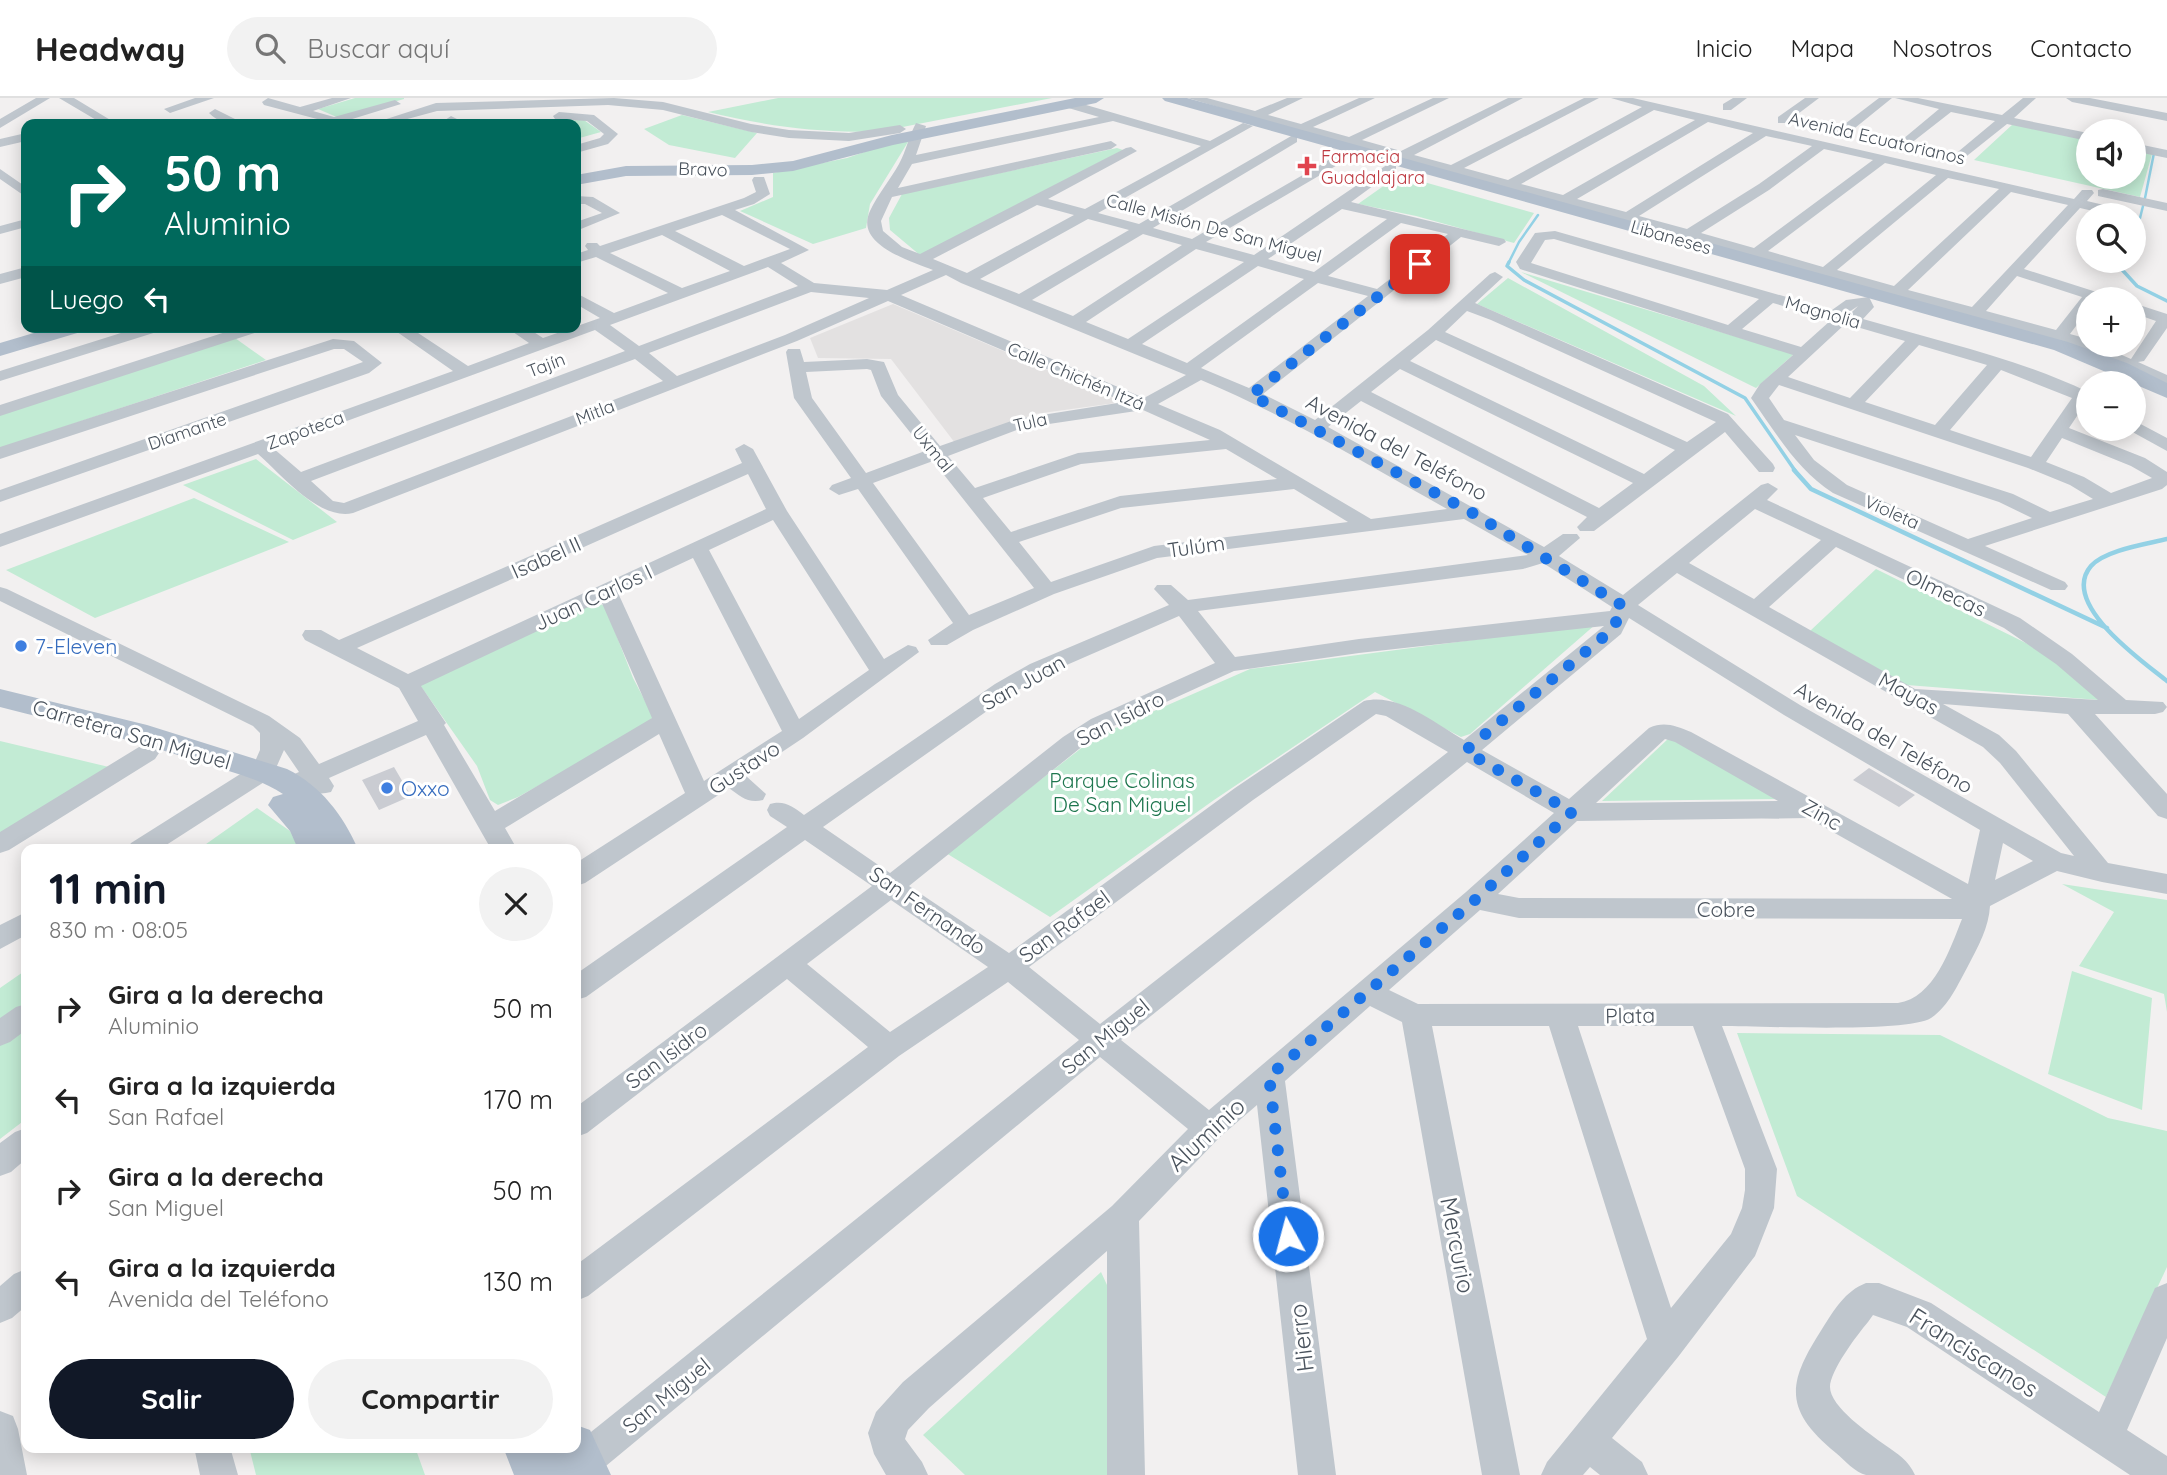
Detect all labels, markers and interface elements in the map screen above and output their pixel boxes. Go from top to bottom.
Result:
search box [227,17,717,80]
text: Headway [35,28,185,69]
icon: search [251,29,289,67]
text: Buscar aquí [307,32,449,65]
text: Inicio [1695,33,1753,63]
text: Mapa [1791,33,1854,63]
text: Nosotros [1892,33,1992,63]
text: Contacto [2030,33,2132,63]
street label: Avenida Ecuatorianos [1786,106,1968,170]
map controls [2076,119,2146,441]
button: sound [2076,119,2146,189]
text: 50 m [164,142,281,203]
place label: Farmacia Guadalajara [1321,145,1425,189]
icon: right [49,147,140,238]
street label: Bravo [678,157,728,181]
marker: Farmacia Guadalajara [1299,158,1315,174]
street label: Calle Misión De San Miguel [1104,188,1324,268]
text: Aluminio [164,203,291,243]
button: search [2076,203,2146,273]
street label: Libaneses [1628,215,1714,259]
pin [1390,234,1450,294]
icon: arrive [1401,245,1439,283]
icon: left [138,280,176,318]
text: Luego [49,283,124,316]
button: + [2076,287,2146,357]
street label: Magnolia [1783,290,1863,334]
street label: Calle Chichén Itzá [1004,337,1148,415]
street label: Tajín [524,347,568,383]
button: − [2076,371,2146,441]
street label: Avenida del Teléfono [1302,388,1492,506]
street label: Mitla [572,394,618,430]
street label: Zapoteca [263,405,347,455]
street label: Diamante [145,407,229,455]
street label: Tula [1011,407,1049,437]
street label: Uxmal [907,421,959,477]
street label: Violeta [1861,490,1923,534]
street label: Tulúm [1165,529,1227,563]
street label: Isabel II [507,530,585,584]
street label: Juan Carlos I [530,558,656,636]
street label: Olmecas [1902,562,1990,622]
place label: 7-Eleven [35,633,117,659]
marker: 7-Eleven [13,638,29,654]
street label: San Juan [977,649,1069,715]
street label: Mayas [1874,666,1944,720]
street label: Avenida del Teléfono [1790,675,1978,799]
street label: San Isidro [1072,685,1168,751]
street label: Carretera San Miguel [30,693,234,775]
street label: Gustavo [704,734,784,800]
park label: Parque Colinas De San Miguel [1049,767,1195,817]
place label: Oxxo [401,775,450,801]
marker: Oxxo [379,780,395,796]
street label: Zinc [1798,793,1846,835]
street label: San Fernando [865,860,991,960]
text: 11 min [49,862,167,915]
button: close [479,867,553,941]
street label: San Rafael [1013,884,1115,968]
street label: Cobre [1697,896,1755,922]
text: 830 m · 08:05 [49,915,188,944]
text: Gira a la derecha [108,978,324,1011]
icon: right [49,990,87,1028]
text: 50 m [493,992,553,1025]
street label: San Miguel [1056,993,1154,1079]
street label: Plata [1605,1002,1655,1028]
text: Aluminio [108,1011,199,1040]
street label: San Isidro [620,1016,712,1094]
text: Gira a la izquierda [108,1069,336,1102]
icon: left [49,1081,87,1119]
text: 170 m [484,1083,553,1116]
street label: Aluminio [1161,1091,1251,1177]
text: San Rafael [108,1102,224,1131]
text: Gira a la derecha [108,1160,324,1193]
icon: right [49,1172,87,1210]
text: 50 m [493,1174,553,1207]
text: San Miguel [108,1193,224,1222]
street label: Mercurio [1434,1194,1482,1296]
position arrow [1251,1199,1325,1273]
text: Gira a la izquierda [108,1251,336,1284]
icon: left [49,1263,87,1301]
text: 130 m [483,1265,553,1298]
text: Avenida del Teléfono [108,1284,329,1313]
street label: Franciscanos [1904,1301,2044,1403]
street label: Hierro [1282,1302,1320,1374]
street label: San Miguel [617,1352,715,1438]
button: Salir [49,1359,294,1439]
button: Compartir [308,1359,553,1439]

